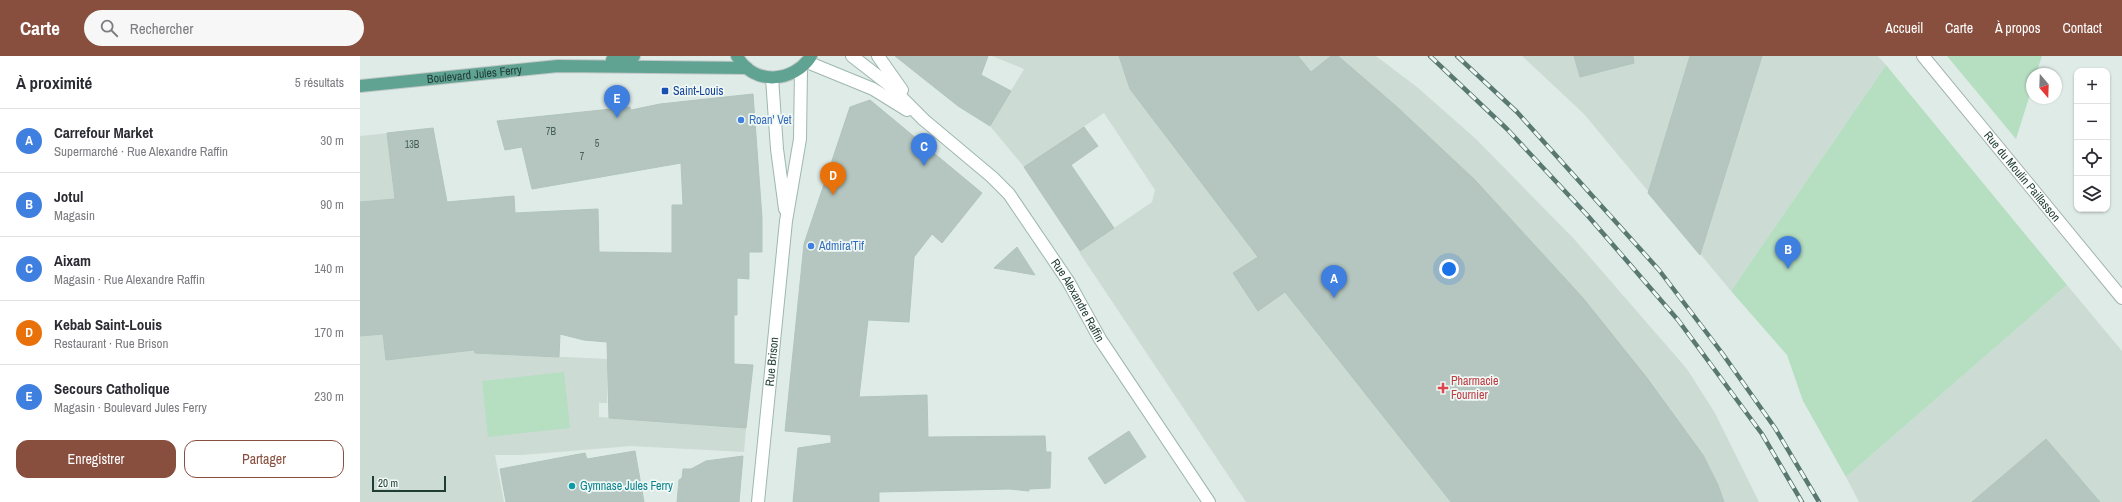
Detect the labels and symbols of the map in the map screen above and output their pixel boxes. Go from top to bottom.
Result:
street label: Boulevard Jules Ferry [426,62,523,87]
north arrow [2026,68,2062,104]
place label: Saint-Louis [673,83,723,99]
pin: E [604,85,630,118]
marker: Saint-Louis [660,86,670,96]
place label: Roan' Vet [749,112,792,128]
marker: Roan' Vet [736,115,746,125]
house number: 7B [546,125,557,138]
street label: Rue du Moulin Paillasson [1980,128,2064,225]
pin: C [911,133,937,166]
house number: 5 [595,137,600,150]
house number: 13B [405,138,420,151]
house number: 7 [580,150,585,163]
pin: D [820,162,846,195]
pin: B [1775,236,1801,269]
place label: Admira'Tif [818,238,864,254]
marker: Admira'Tif [806,241,816,251]
street label: Rue Alexandre Raffin [1047,256,1108,345]
your location [1439,259,1459,279]
pin: A [1321,265,1347,298]
street label: Rue Brison [762,336,782,387]
place label: Pharmacie Fournier [1451,373,1499,403]
marker: Pharmacie Fournier [1438,383,1448,393]
scale bar [372,474,446,493]
place label: Gymnase Jules Ferry [580,478,673,494]
marker: Gymnase Jules Ferry [567,481,577,491]

